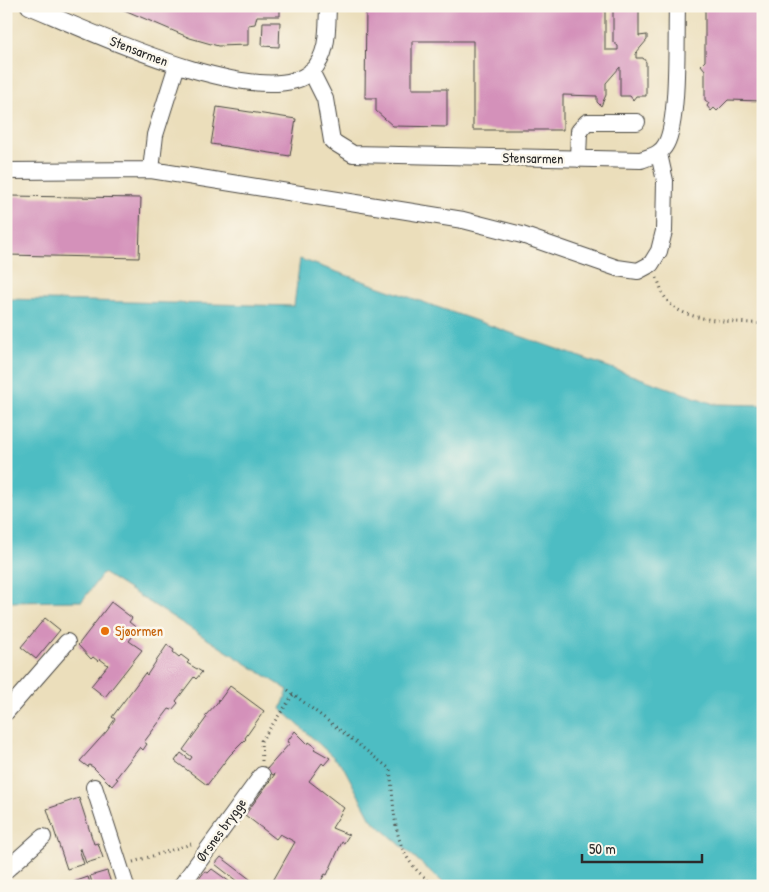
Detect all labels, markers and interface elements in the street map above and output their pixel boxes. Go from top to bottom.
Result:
street label: Stensarmen [107,31,171,70]
street label: Stensarmen [502,147,564,168]
place label: Sjøormen [115,621,163,641]
marker: Sjøormen [99,625,111,637]
street label: Ørsnes brygge [191,794,251,866]
scale bar [582,832,702,864]
text: 50 m [589,838,616,859]

